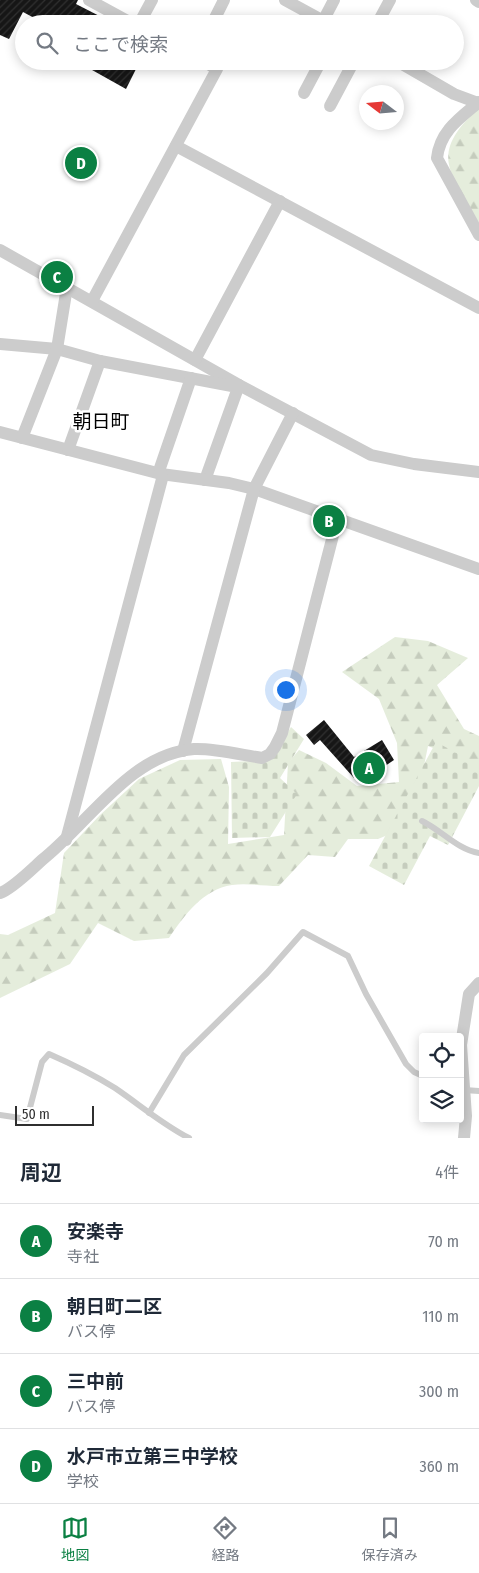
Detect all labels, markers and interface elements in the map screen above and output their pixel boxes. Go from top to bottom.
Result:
search box [15,15,464,70]
icon: search [33,29,61,57]
text: ここで検索 [73,33,168,56]
north arrow [359,85,404,130]
pin: D [65,144,97,182]
pin: C [41,258,73,296]
district label: 朝日町 [72,410,130,433]
pin: B [313,502,345,540]
your location [273,677,299,703]
pin: A [353,749,385,787]
map controls [419,1033,464,1123]
button: locate [419,1033,464,1078]
button: layers [419,1078,464,1123]
scale bar [15,1103,94,1126]
text: 50 m [22,1106,50,1123]
text: 周辺 [20,1160,62,1186]
text: 4件 [435,1163,459,1182]
text: 安楽寺 [67,1220,124,1243]
text: A [32,1232,40,1251]
text: 70 m [428,1232,459,1251]
text: 寺社 [67,1247,99,1266]
text: 朝日町二区 [67,1295,162,1318]
text: B [32,1307,40,1326]
text: 110 m [422,1307,459,1326]
text: バス停 [67,1322,115,1341]
text: 三中前 [67,1370,124,1393]
text: C [32,1382,40,1401]
text: 300 m [419,1382,459,1401]
text: バス停 [67,1397,115,1416]
text: 水戸市立第三中学校 [67,1445,238,1468]
text: D [31,1457,41,1476]
text: 360 m [419,1457,459,1476]
text: 学校 [67,1472,99,1491]
tab: 地図 [61,1514,89,1564]
tab: 経路 [211,1514,239,1564]
tab: 保存済み [362,1514,418,1564]

